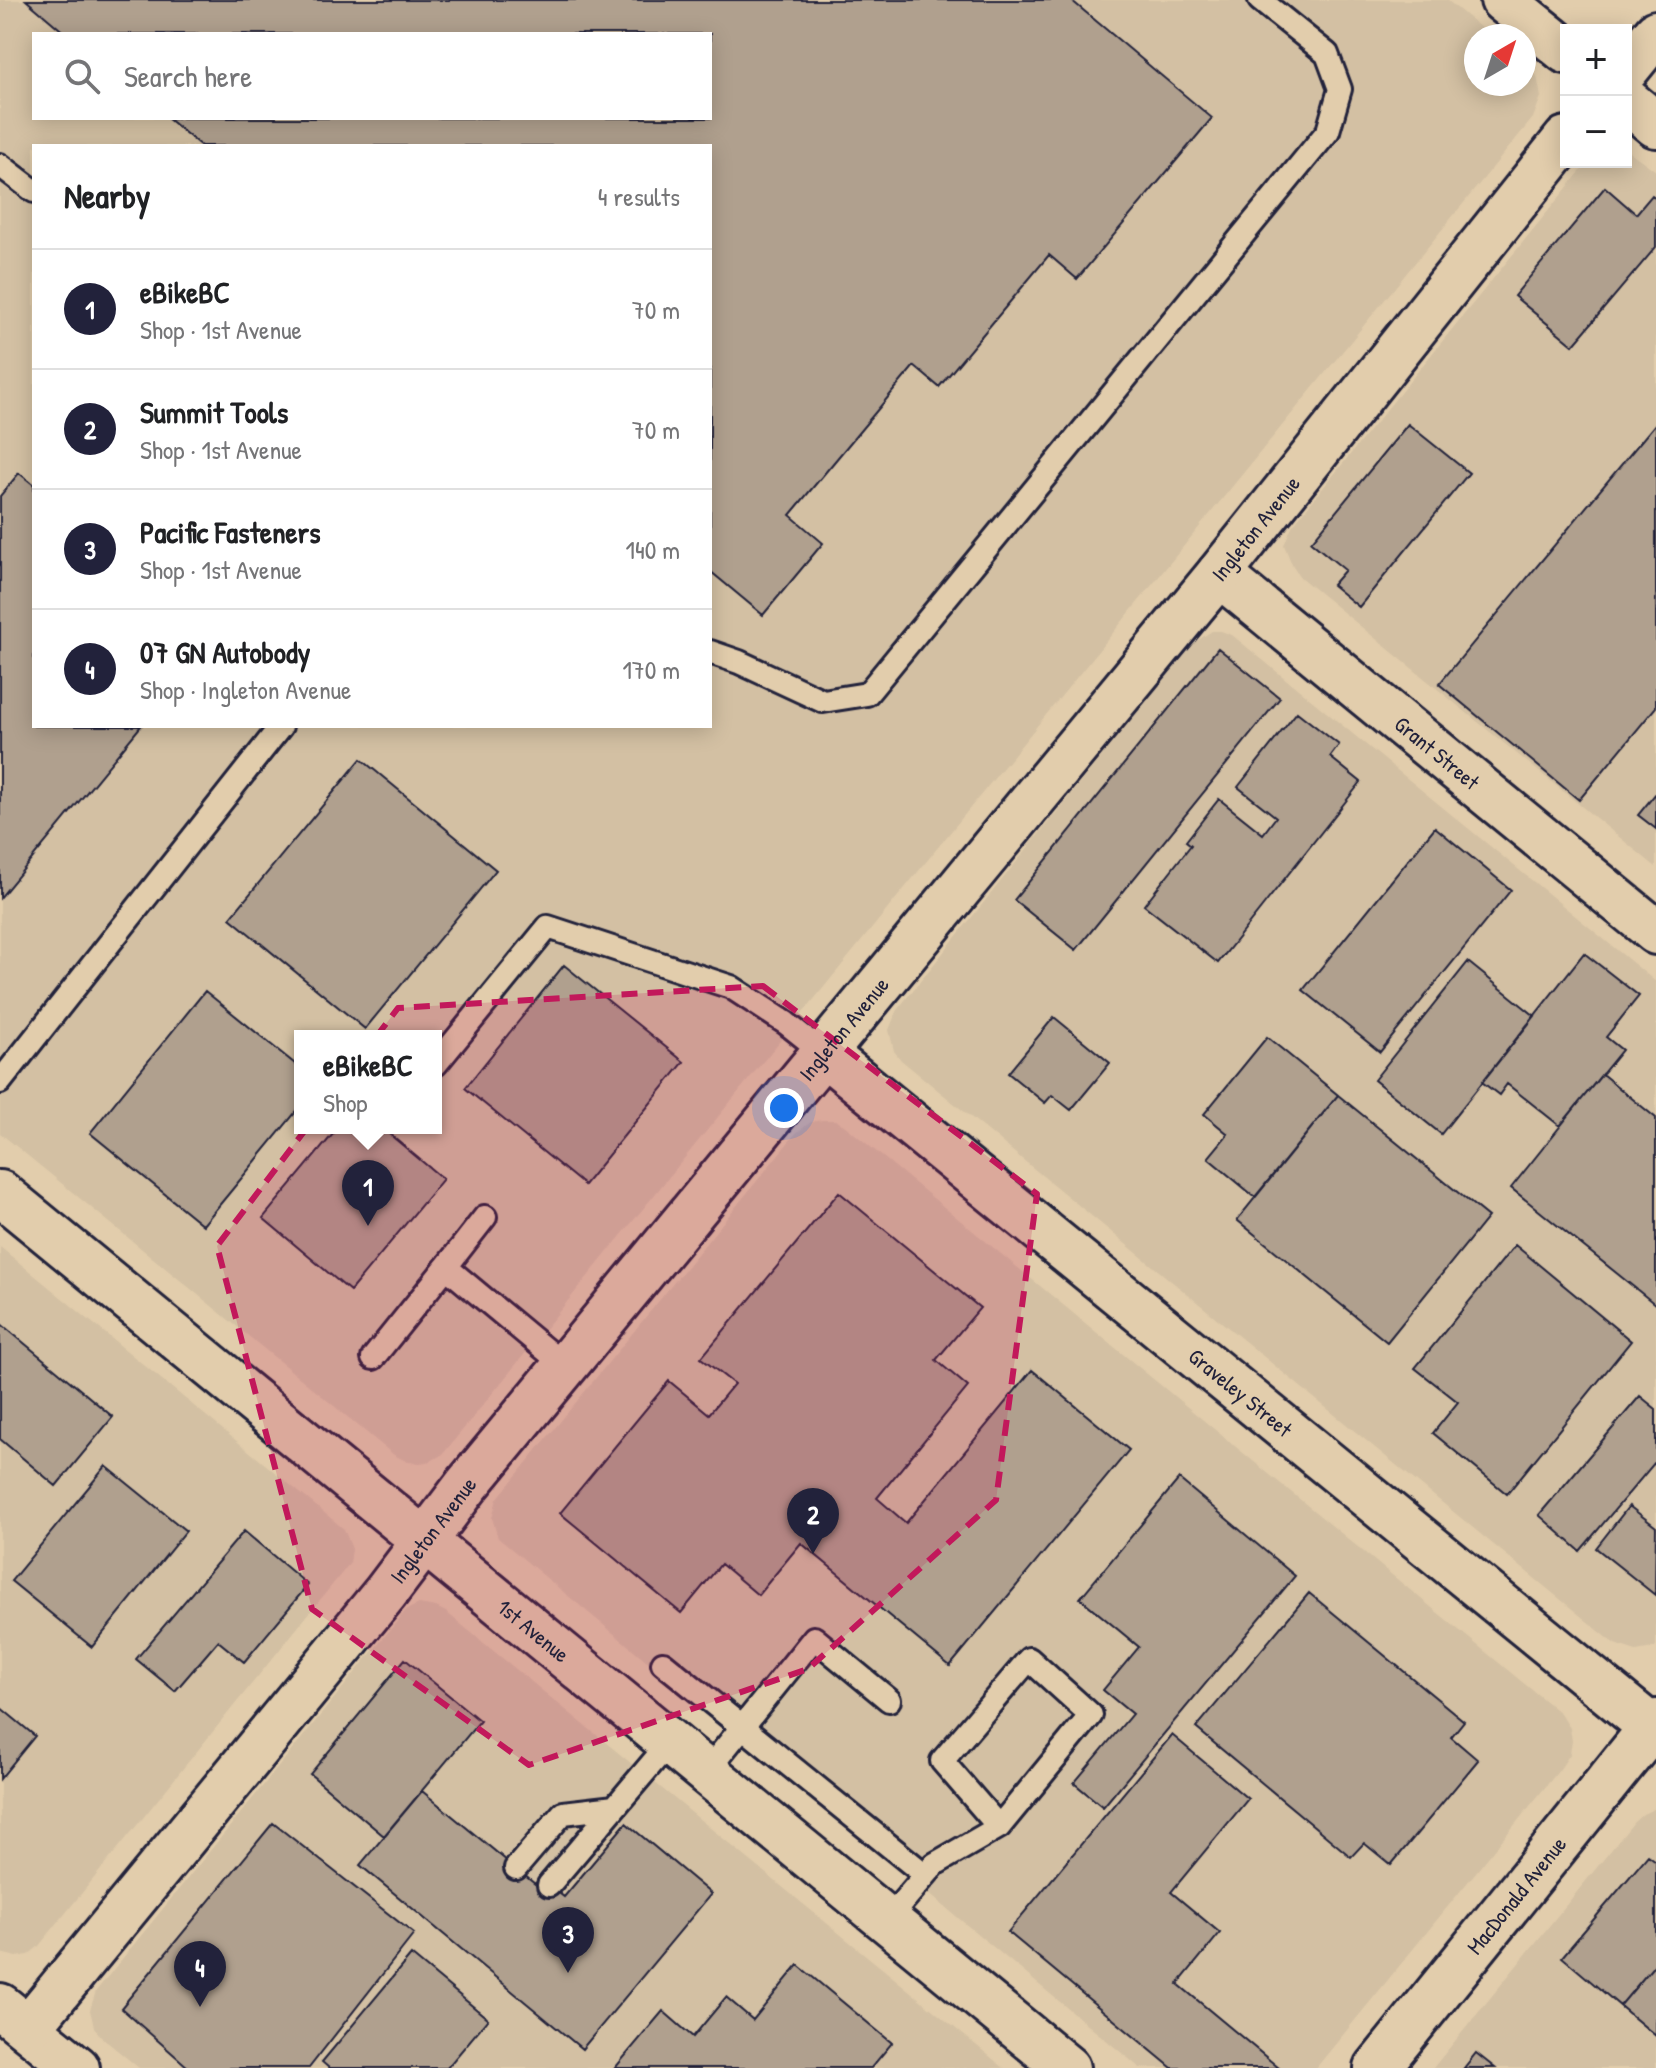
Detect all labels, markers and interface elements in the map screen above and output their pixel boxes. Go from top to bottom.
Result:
north arrow [1464,24,1536,96]
map controls [1560,24,1632,168]
button: + [1560,24,1632,96]
search box [32,32,712,120]
icon: search [60,54,104,98]
text: Search here [124,56,252,96]
button: − [1560,96,1632,168]
text: Nearby [64,173,150,219]
text: 4 results [598,179,680,214]
text: eBikeBC [140,272,230,312]
text: 1 [85,292,95,327]
text: 70 m [632,292,680,327]
text: Shop · 1st Avenue [140,312,302,347]
text: Summit Tools [140,392,288,432]
text: 2 [84,412,96,447]
text: 70 m [632,412,680,447]
text: Shop · 1st Avenue [140,432,302,467]
street label: Ingleton Avenue [1204,469,1307,587]
text: Pacific Fasteners [140,512,321,552]
text: 3 [84,532,96,567]
text: 140 m [626,532,680,567]
text: Shop · 1st Avenue [140,552,302,587]
text: 07 GN Autobody [140,632,310,672]
text: 4 [85,652,95,687]
text: 170 m [622,652,680,687]
text: Shop · Ingleton Avenue [140,672,351,707]
street label: Grant Street [1388,709,1486,797]
street label: Ingleton Avenue [792,970,896,1087]
popup [294,1030,442,1134]
text: eBikeBC [323,1045,413,1085]
text: Shop [323,1085,368,1120]
your location [764,1088,804,1128]
pin: 1 [342,1160,394,1226]
street label: Graveley Street [1182,1341,1299,1444]
street label: Ingleton Avenue [383,1470,483,1590]
pin: 2 [787,1488,839,1554]
street label: 1st Avenue [491,1592,576,1669]
street label: MacDonald Avenue [1460,1830,1573,1960]
pin: 3 [542,1907,594,1973]
pin: 4 [174,1941,226,2007]

